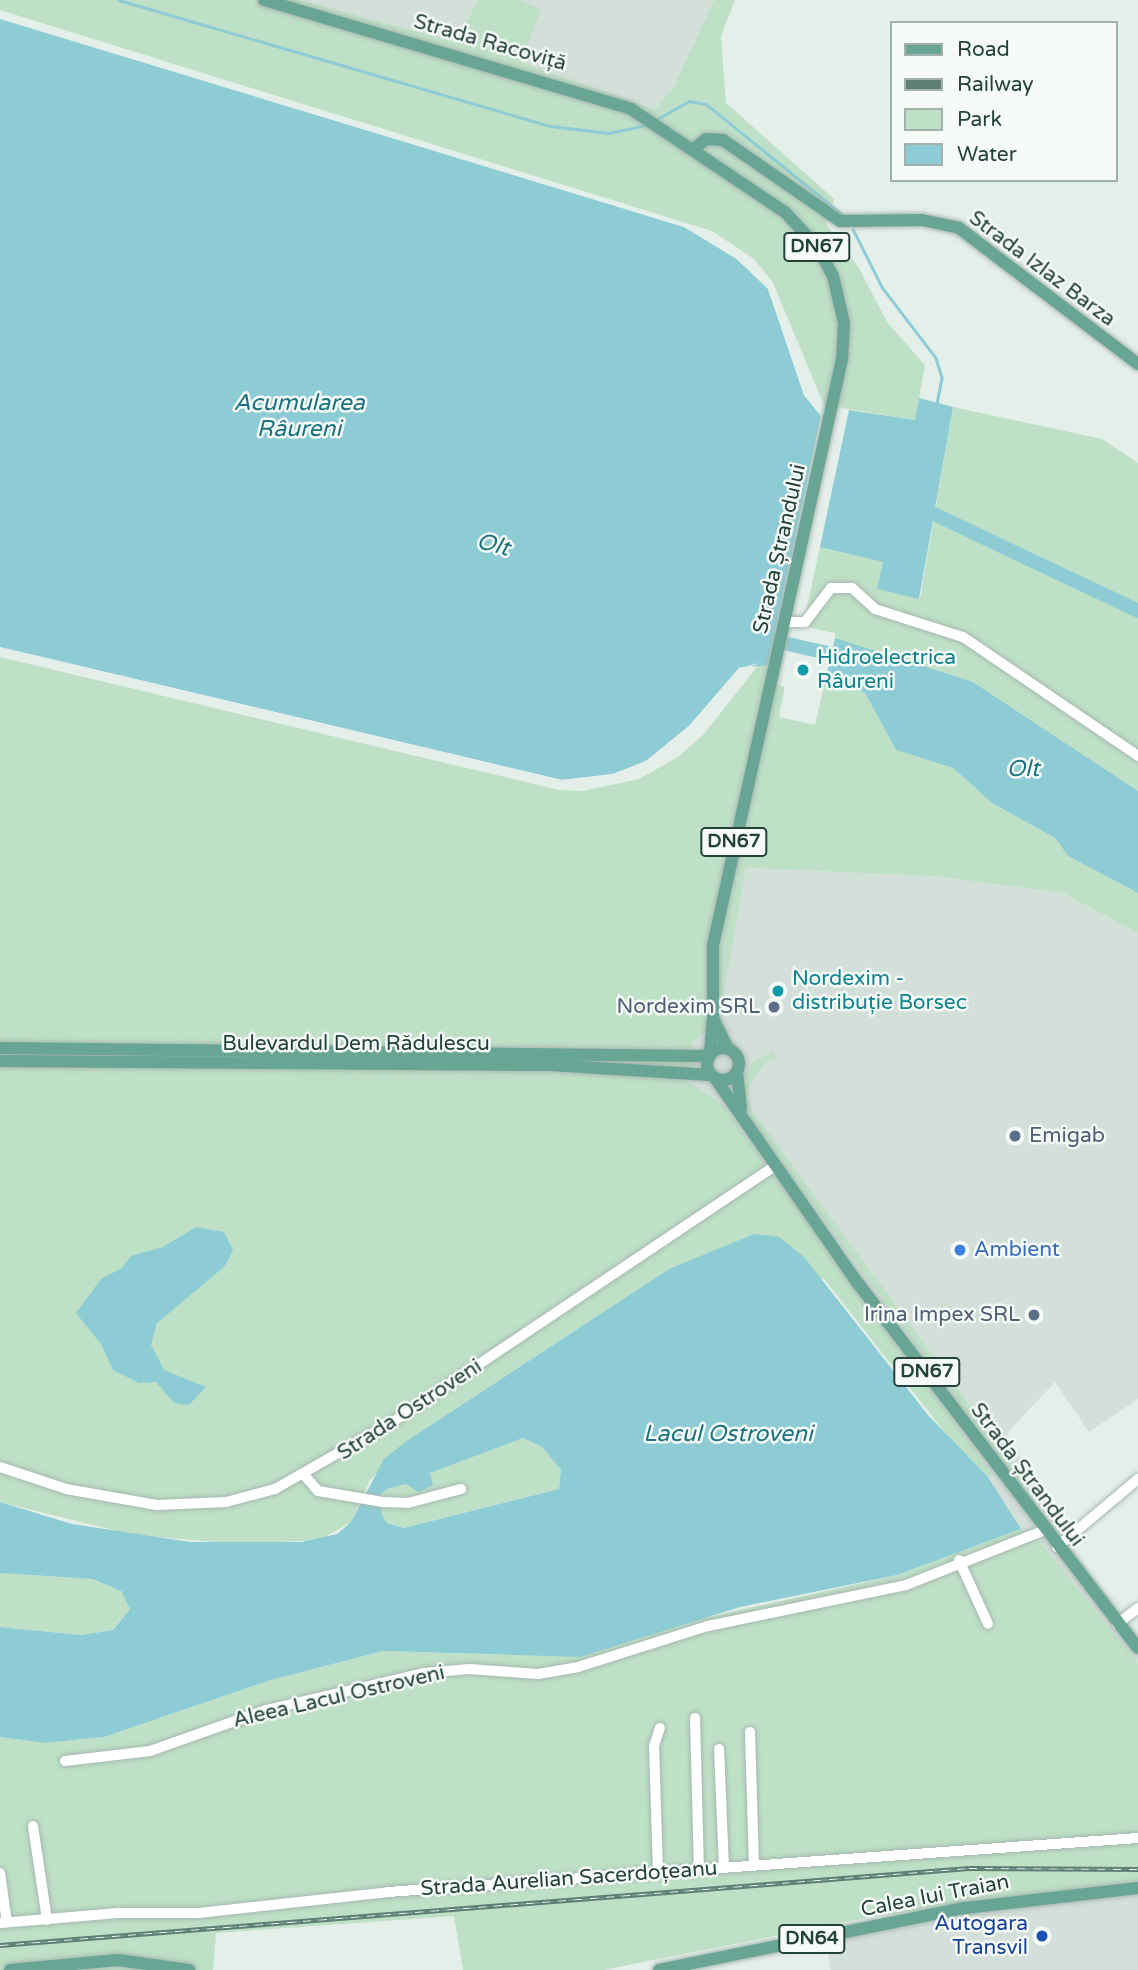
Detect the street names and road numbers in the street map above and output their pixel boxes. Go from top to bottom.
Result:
street label: Strada Racoviță [411,9,569,77]
street label: Strada Izlaz Barza [964,206,1120,332]
road number: DN67 [782,232,852,262]
street label: Strada Ștrandului [748,462,812,636]
road number: DN67 [699,827,769,858]
street label: Bulevardul Dem Rădulescu [222,1031,490,1057]
street label: Strada Ostroveni [333,1354,487,1466]
road number: DN67 [892,1356,962,1388]
street label: Strada Ștrandului [965,1398,1089,1552]
street label: Aleea Lacul Ostroveni [231,1660,447,1734]
street label: Strada Aurelian Sacerdoțeanu [420,1856,718,1902]
street label: Calea lui Traian [859,1869,1011,1923]
road number: DN64 [777,1924,847,1954]

